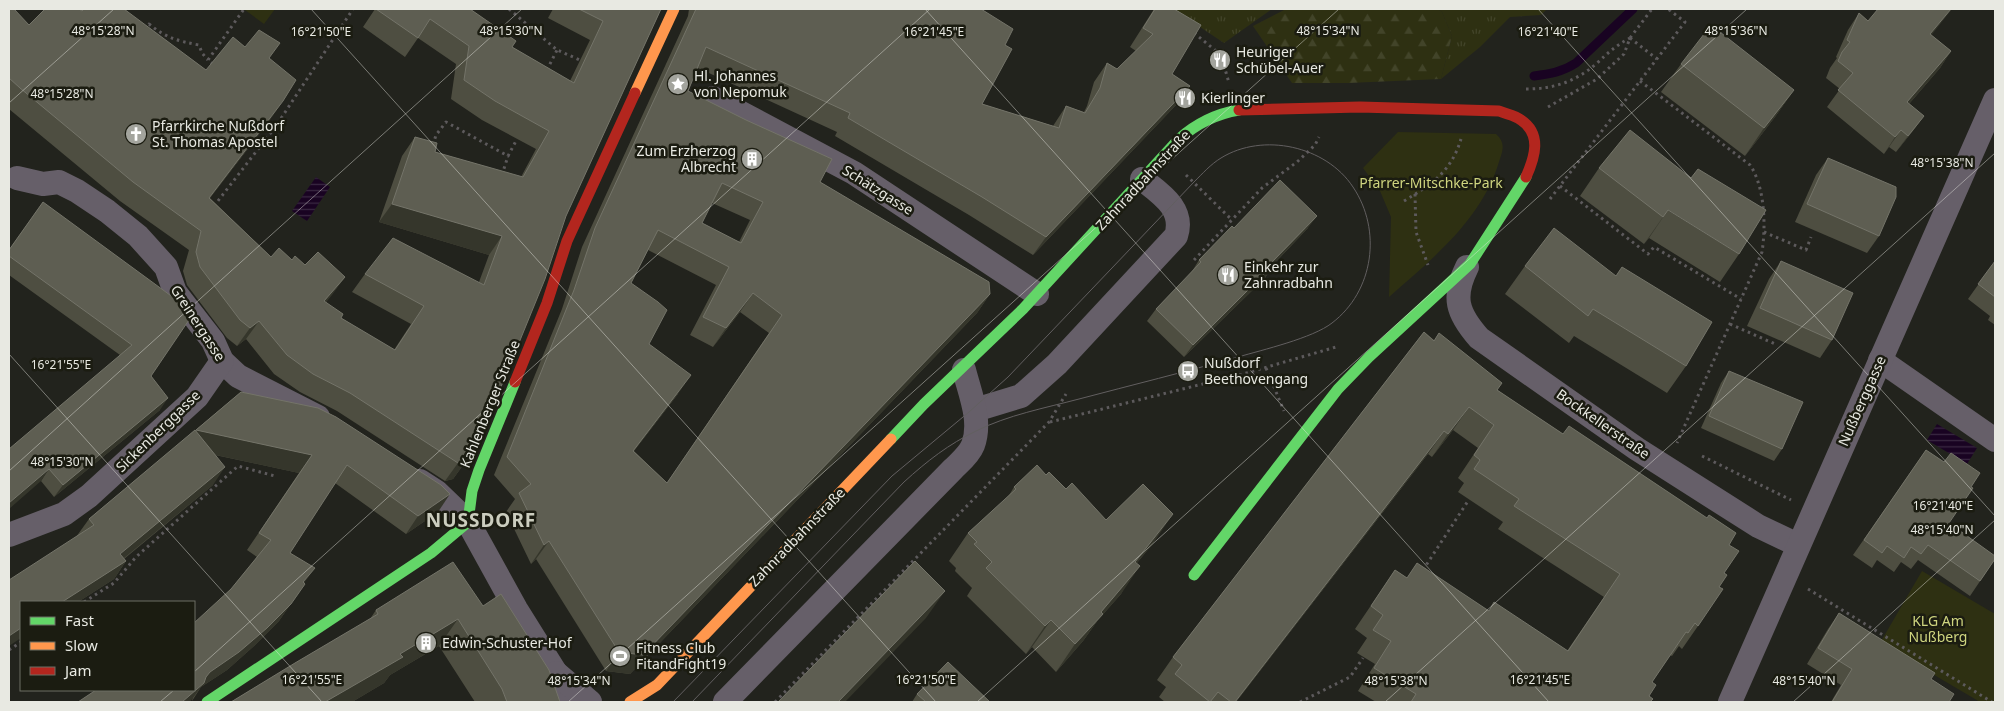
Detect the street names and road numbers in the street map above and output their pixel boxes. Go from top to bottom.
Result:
street label: Zahnradbahnstraße [1091,125,1194,234]
street label: Schätzgasse [839,160,917,219]
street label: Greinergasse [167,281,230,365]
street label: Kahlenberger Straße [455,337,524,471]
street label: Nußberggasse [1833,353,1890,449]
street label: Bockkellerstraße [1553,384,1654,463]
street label: Sickenberggasse [111,385,204,476]
street label: Zahnradbahnstraße [744,483,849,590]

